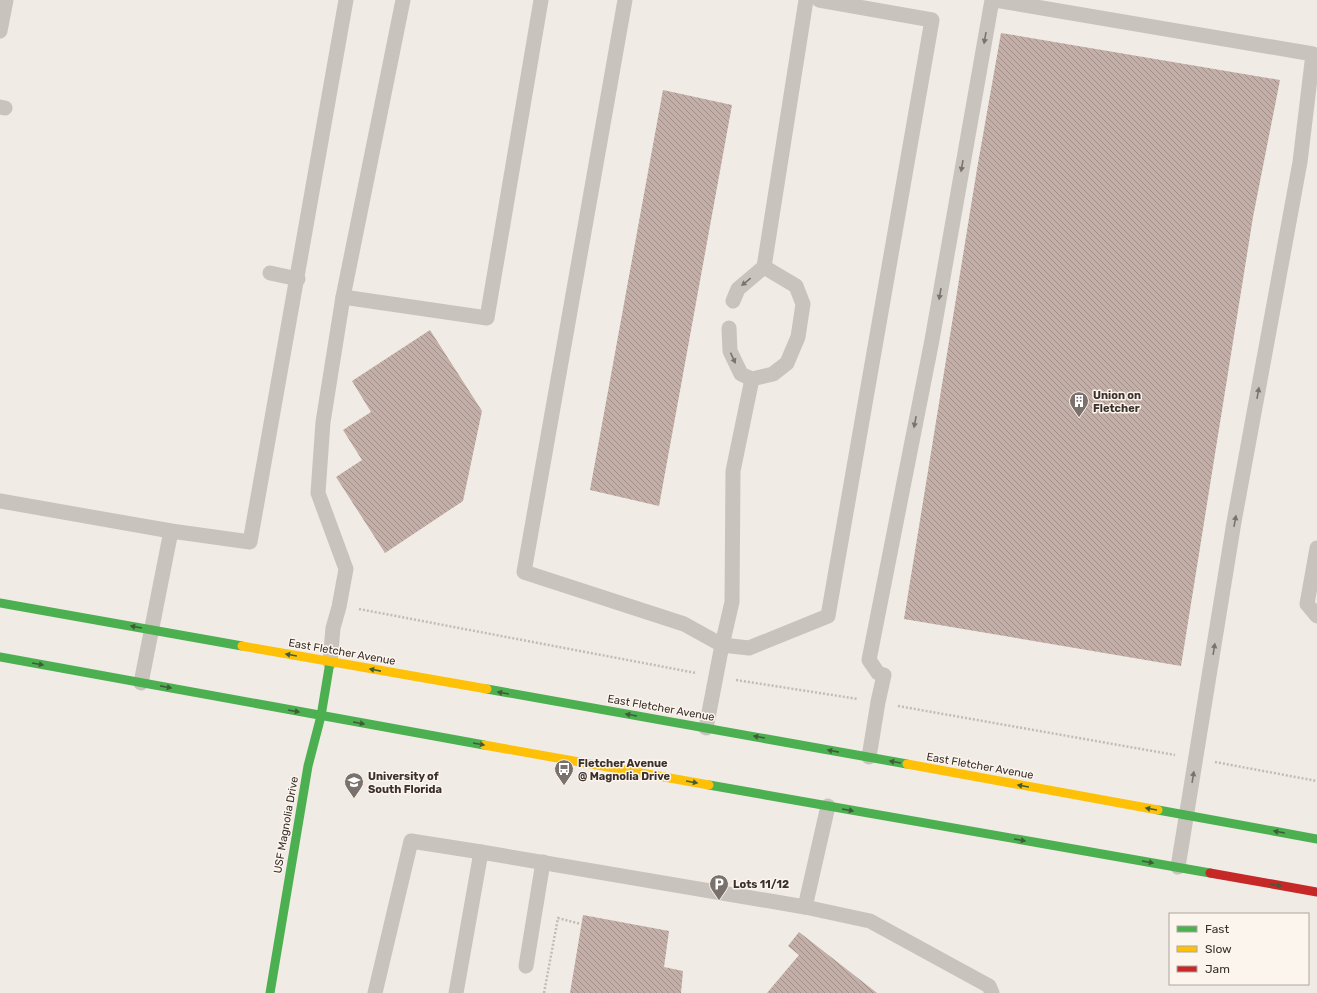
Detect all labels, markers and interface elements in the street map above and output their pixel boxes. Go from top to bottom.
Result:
one-way arrow [982,32,988,45]
one-way arrow [959,160,965,172]
one-way arrow [740,278,751,287]
one-way arrow [936,288,942,300]
one-way arrow [730,352,736,363]
one-way arrow [1255,387,1261,399]
place label: Union on Fletcher [1093,389,1141,415]
building icon: Union on Fletcher [1068,390,1090,418]
one-way arrow [912,416,918,428]
one-way arrow [1232,515,1238,527]
one-way arrow [129,624,142,630]
street label: East Fletcher Avenue [287,636,397,668]
one-way arrow [1211,643,1217,655]
one-way arrow [285,652,297,658]
one-way arrow [32,661,44,667]
one-way arrow [369,667,381,673]
one-way arrow [160,685,172,691]
one-way arrow [497,690,509,696]
street label: East Fletcher Avenue [606,692,716,724]
one-way arrow [288,708,300,714]
one-way arrow [625,712,638,718]
one-way arrow [353,720,366,726]
one-way arrow [753,734,766,740]
one-way arrow [473,741,485,747]
one-way arrow [827,748,839,754]
street label: East Fletcher Avenue [925,750,1035,782]
place label: Fletcher Avenue @ Magnolia Drive [578,757,670,783]
bus stop icon: Fletcher Avenue @ Magnolia Drive [553,758,575,786]
one-way arrow [889,759,901,765]
place label: University of South Florida [368,770,442,796]
school or university icon: University of South Florida [343,771,365,799]
one-way arrow [1191,771,1197,783]
street label: USF Magnolia Drive [271,775,301,875]
one-way arrow [686,779,698,785]
one-way arrow [1017,782,1029,788]
one-way arrow [1145,806,1157,812]
one-way arrow [842,807,854,813]
one-way arrow [1272,829,1285,835]
one-way arrow [1014,837,1026,843]
one-way arrow [1142,859,1154,865]
parking icon: Lots 11/12 [708,873,730,901]
place label: Lots 11/12 [733,878,789,891]
one-way arrow [1270,882,1282,888]
legend [1169,913,1309,985]
text: Fast [1205,922,1229,936]
text: Slow [1205,942,1232,956]
text: Jam [1205,962,1230,976]

